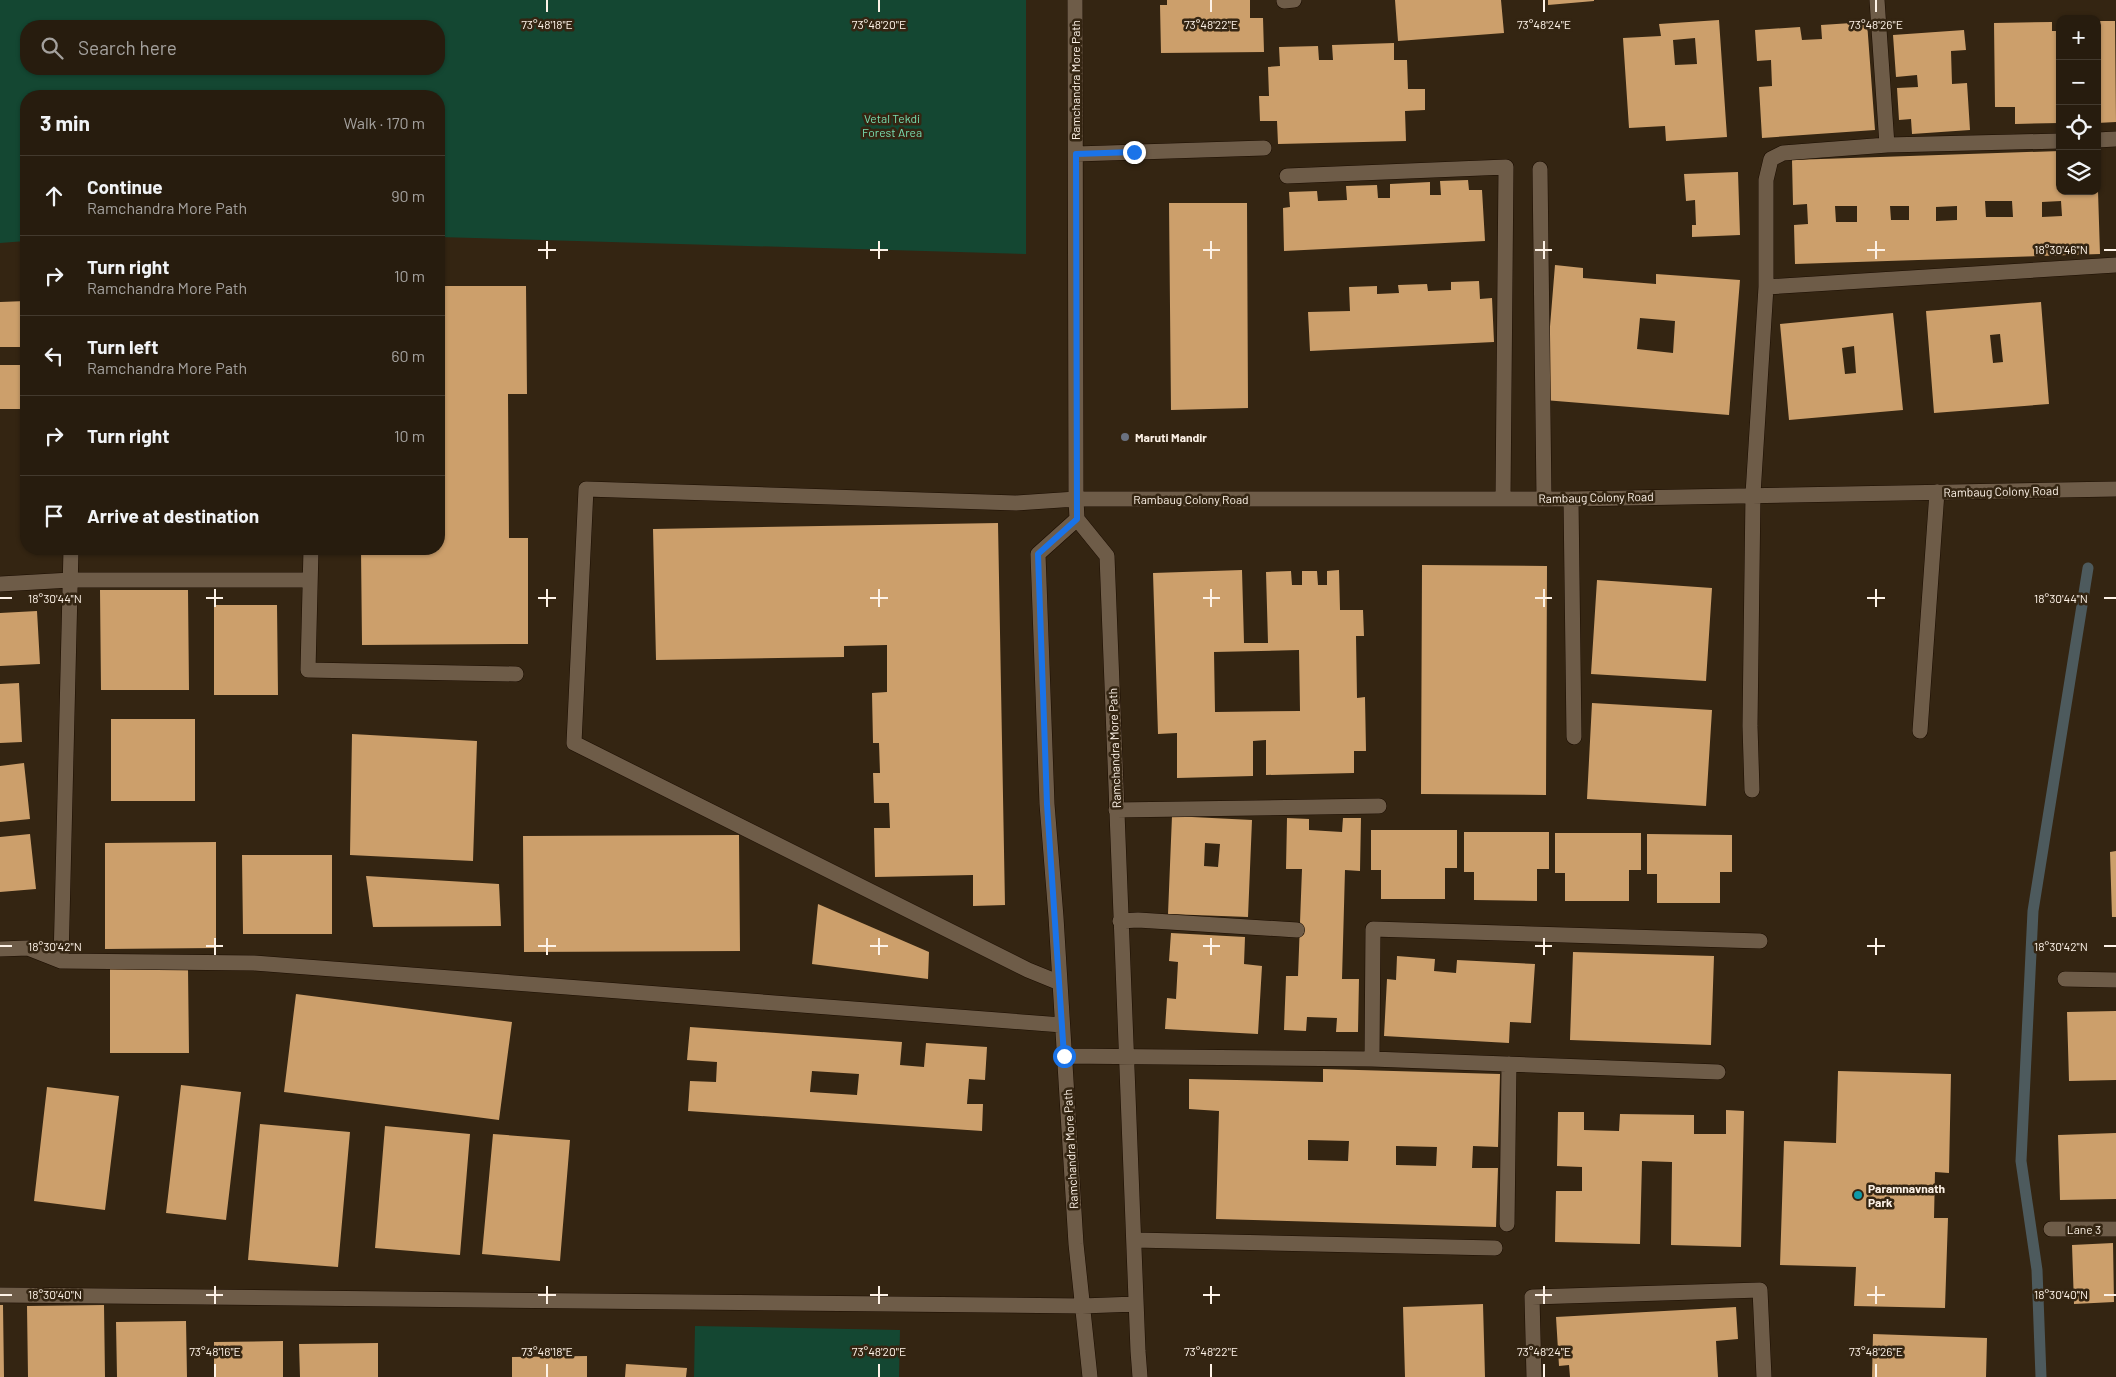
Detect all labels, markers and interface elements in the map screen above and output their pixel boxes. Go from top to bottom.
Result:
map controls [2056,15,2101,195]
button: + [2056,15,2101,60]
text: 73°48'18"E [521,17,573,31]
text: 73°48'20"E [852,17,906,31]
text: 73°48'22"E [1184,17,1238,31]
text: 73°48'24"E [1517,17,1571,31]
text: 73°48'26"E [1849,17,1903,31]
search box [20,20,445,75]
street label: Ramchandra More Path [1068,20,1082,140]
icon: search [38,34,66,62]
text: Search here [78,36,177,59]
button: − [2056,60,2101,105]
button: locate [2056,105,2101,150]
text: 3 min [40,110,90,135]
park label: Vetal Tekdi Forest Area [862,111,922,139]
text: Walk · 170 m [343,113,425,132]
route end [1123,141,1146,164]
button: layers [2056,150,2101,195]
text: Continue [87,175,163,198]
icon: ahead [40,182,68,210]
text: 90 m [391,186,425,205]
text: Ramchandra More Path [87,198,247,217]
text: 18°30'46"N [2034,242,2088,256]
text: Turn right [87,255,169,278]
icon: right [40,262,68,290]
text: 10 m [394,266,425,285]
text: Ramchandra More Path [87,278,247,297]
text: Turn left [87,335,158,358]
icon: left [40,342,68,370]
text: 60 m [391,346,425,365]
text: Ramchandra More Path [87,358,247,377]
icon: right [40,422,68,450]
text: Turn right [87,424,169,447]
text: 10 m [394,426,425,445]
place label: Maruti Mandir [1135,430,1207,444]
marker: Maruti Mandir [1119,431,1131,443]
street label: Rambaug Colony Road [1943,483,2059,499]
street label: Rambaug Colony Road [1538,489,1654,505]
street label: Rambaug Colony Road [1133,492,1249,506]
icon: arrive [40,502,68,530]
text: Arrive at destination [87,504,259,527]
text: 18°30'44"N [28,591,82,605]
text: 18°30'44"N [2034,591,2088,605]
street label: Ramchandra More Path [1105,688,1123,808]
text: 18°30'42"N [28,939,82,953]
text: 18°30'42"N [2034,939,2088,953]
route start [1053,1045,1076,1068]
street label: Ramchandra More Path [1060,1089,1080,1209]
place label: Paramnavnath Park [1868,1181,1945,1209]
marker: Paramnavnath Park [1852,1189,1864,1201]
street label: Lane 3 [2067,1222,2101,1236]
text: 18°30'40"N [28,1287,82,1301]
text: 18°30'40"N [2034,1287,2088,1301]
text: 73°48'16"E [189,1344,241,1358]
text: 73°48'18"E [521,1344,573,1358]
text: 73°48'20"E [852,1344,906,1358]
text: 73°48'22"E [1184,1344,1238,1358]
text: 73°48'24"E [1517,1344,1571,1358]
text: 73°48'26"E [1849,1344,1903,1358]

